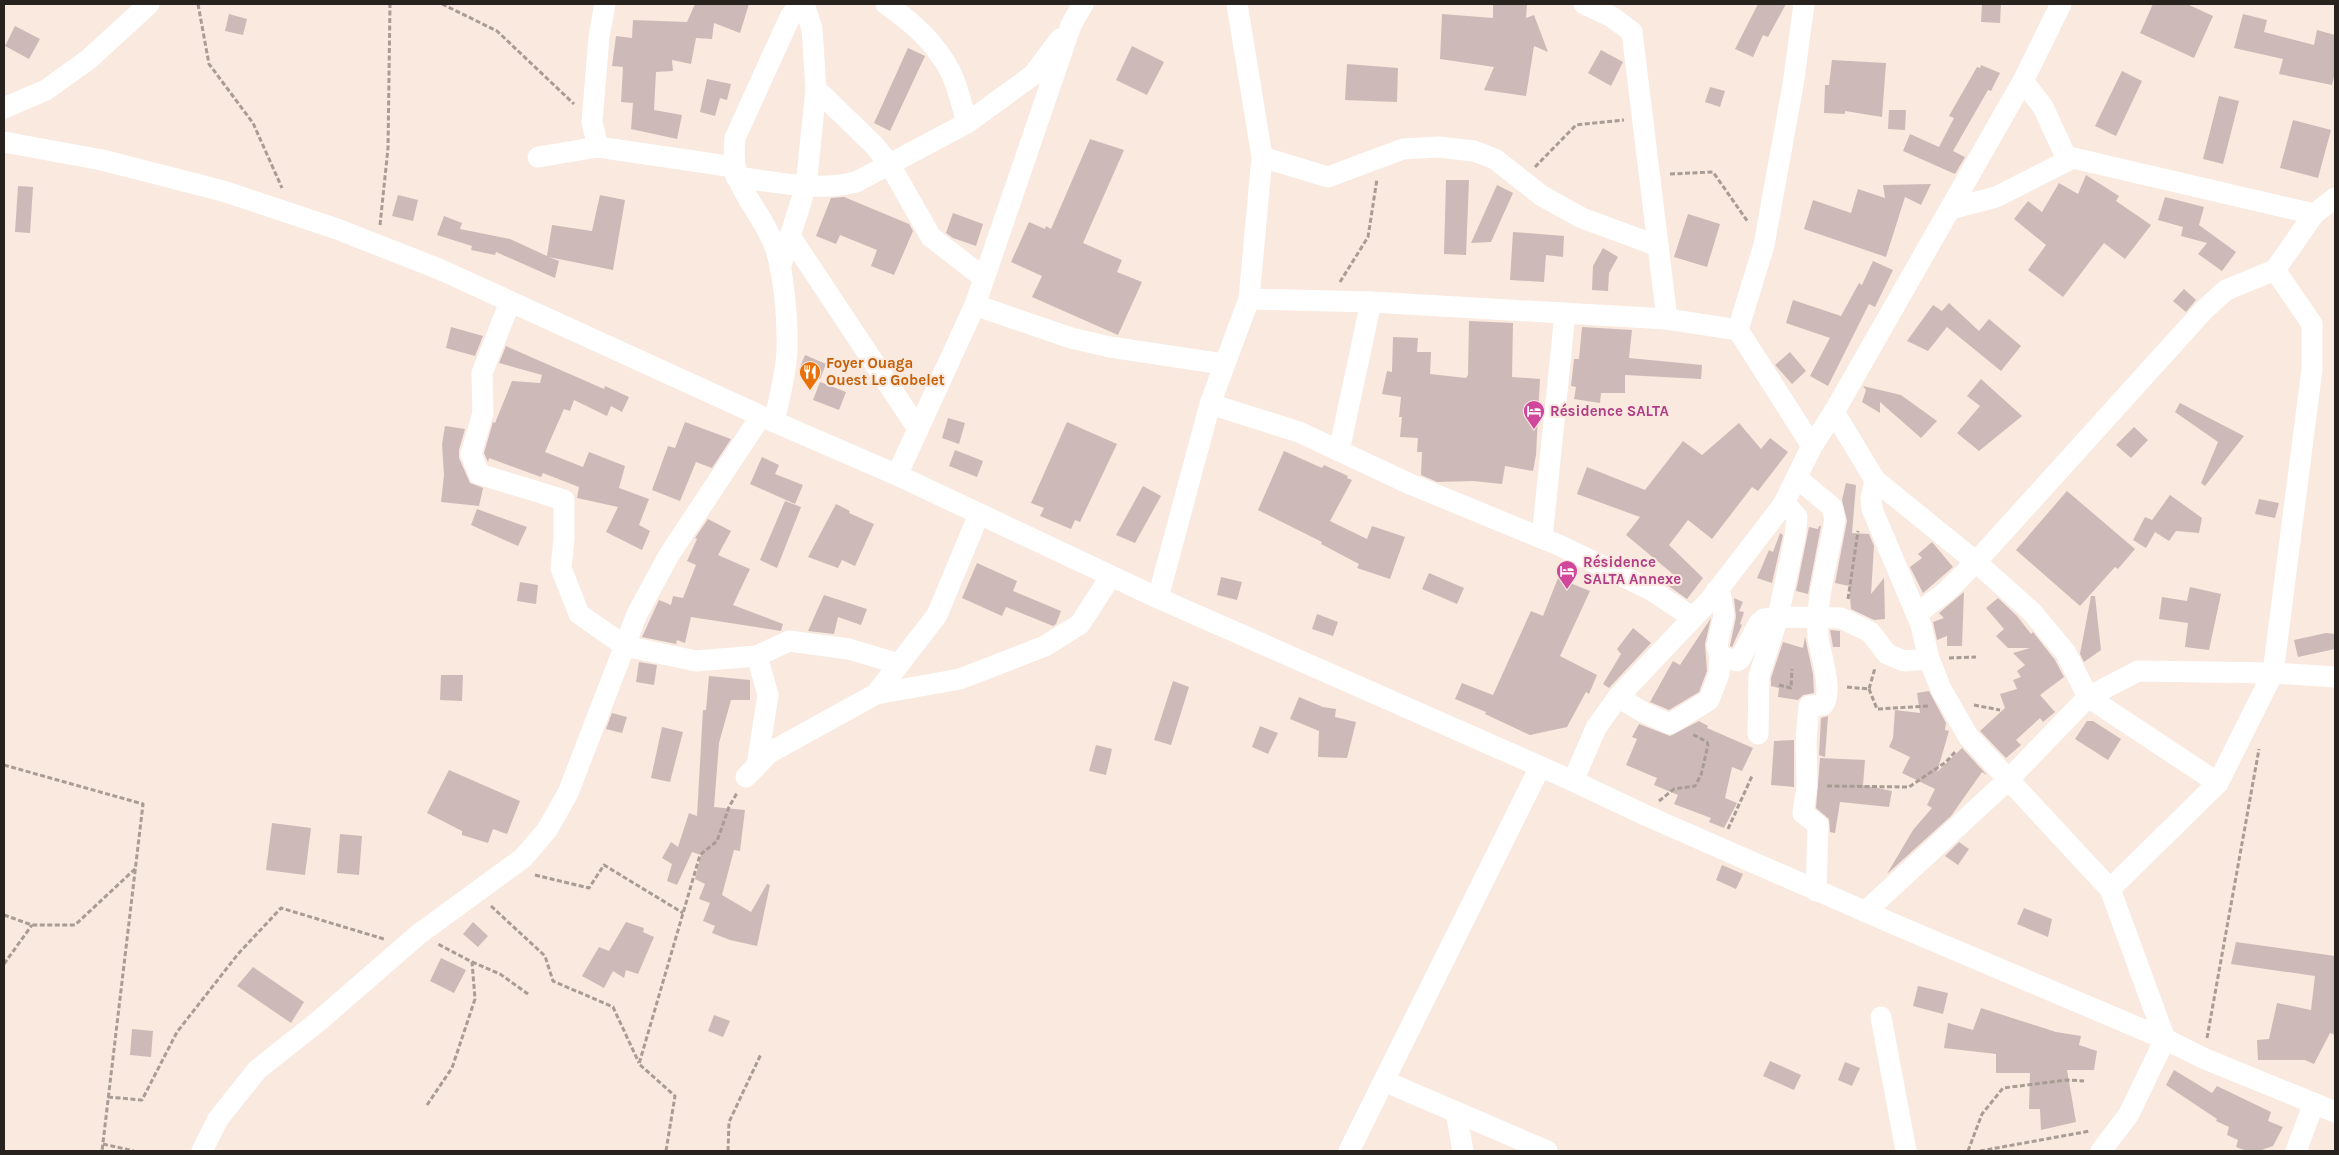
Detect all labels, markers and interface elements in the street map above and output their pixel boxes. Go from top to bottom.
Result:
place label: Foyer Ouaga Ouest Le Gobelet [826,354,945,389]
restaurant icon: Foyer Ouaga Ouest Le Gobelet [798,360,822,391]
hotel icon: Résidence SALTA [1522,399,1546,430]
place label: Résidence SALTA [1550,402,1669,420]
place label: Résidence SALTA Annexe [1583,553,1681,588]
hotel icon: Résidence SALTA Annexe [1555,559,1579,590]

